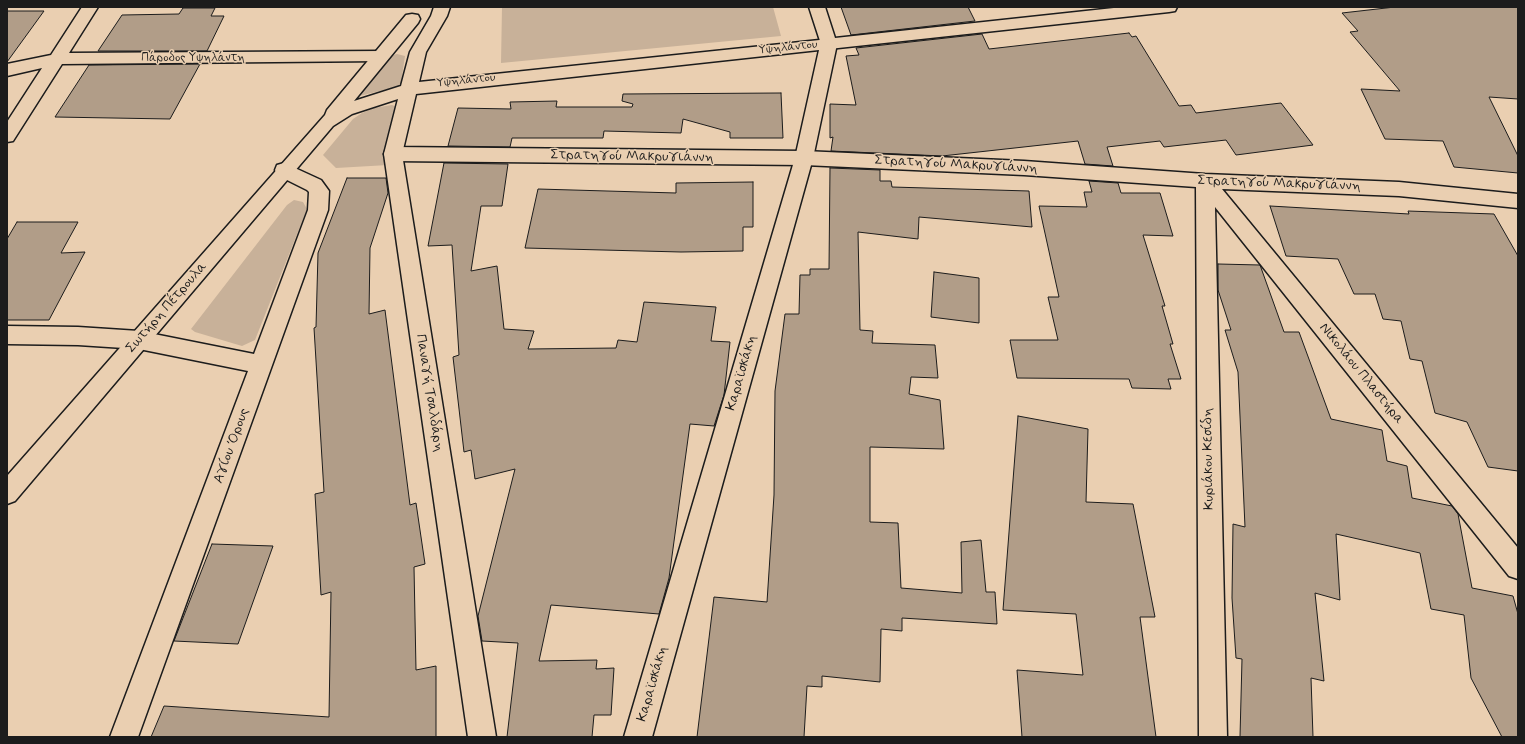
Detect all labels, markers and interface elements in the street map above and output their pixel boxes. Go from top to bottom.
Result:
street label: Υψηλάντου [758,38,818,58]
street label: Πάροδος Υψηλάντη [141,51,245,65]
street label: Υψηλάντου [436,71,496,91]
street label: Στρατηγού Μακρυγιάννη [550,147,714,167]
street label: Στρατηγού Μακρυγιάννη [874,152,1038,178]
street label: Στρατηγού Μακρυγιάννη [1197,173,1361,195]
street label: Σωτήρη Πέτρουλα [123,259,211,357]
street label: Νικολάου Πλαστήρα [1315,320,1407,428]
street label: Παναγή Τσαλδάρη [411,333,447,453]
street label: Καραϊσκάκη [723,333,761,413]
street label: Αγίου Όρους [211,406,253,486]
street label: Κυριάκου Κεσίδη [1200,408,1218,510]
street label: Καραϊσκάκη [634,644,672,724]

